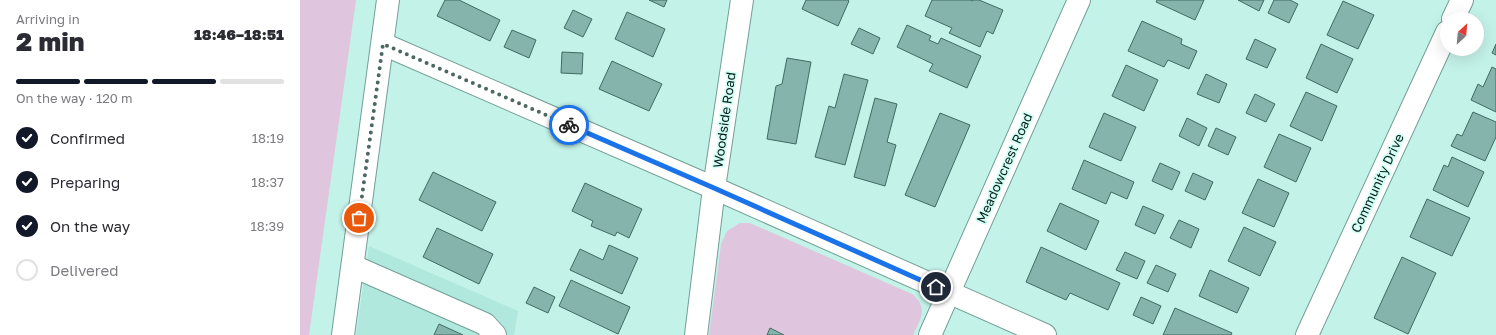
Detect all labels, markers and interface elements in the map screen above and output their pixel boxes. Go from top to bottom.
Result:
text: Arriving in [16,11,80,27]
north arrow [1440,12,1484,56]
map controls [1440,12,1484,56]
text: 18:46–18:51 [194,25,284,43]
text: 2 min [16,26,84,57]
street label: Woodside Road [709,71,739,169]
text: On the way · 120 m [16,90,133,106]
courier [549,105,589,145]
street label: Meadowcrest Road [973,110,1035,226]
icon: bike [558,114,580,136]
icon: check [16,127,38,149]
text: Confirmed [50,129,125,147]
text: 18:19 [252,130,284,146]
street label: Community Drive [1347,131,1407,235]
icon: check [16,171,38,193]
text: Preparing [50,173,120,191]
text: 18:37 [251,174,284,190]
pin [342,201,376,235]
icon: bag [348,207,370,229]
icon: check [16,215,38,237]
text: On the way [50,217,130,235]
text: 18:39 [250,218,284,234]
text: Delivered [50,261,118,279]
pin [919,270,953,304]
icon: home [925,276,947,298]

